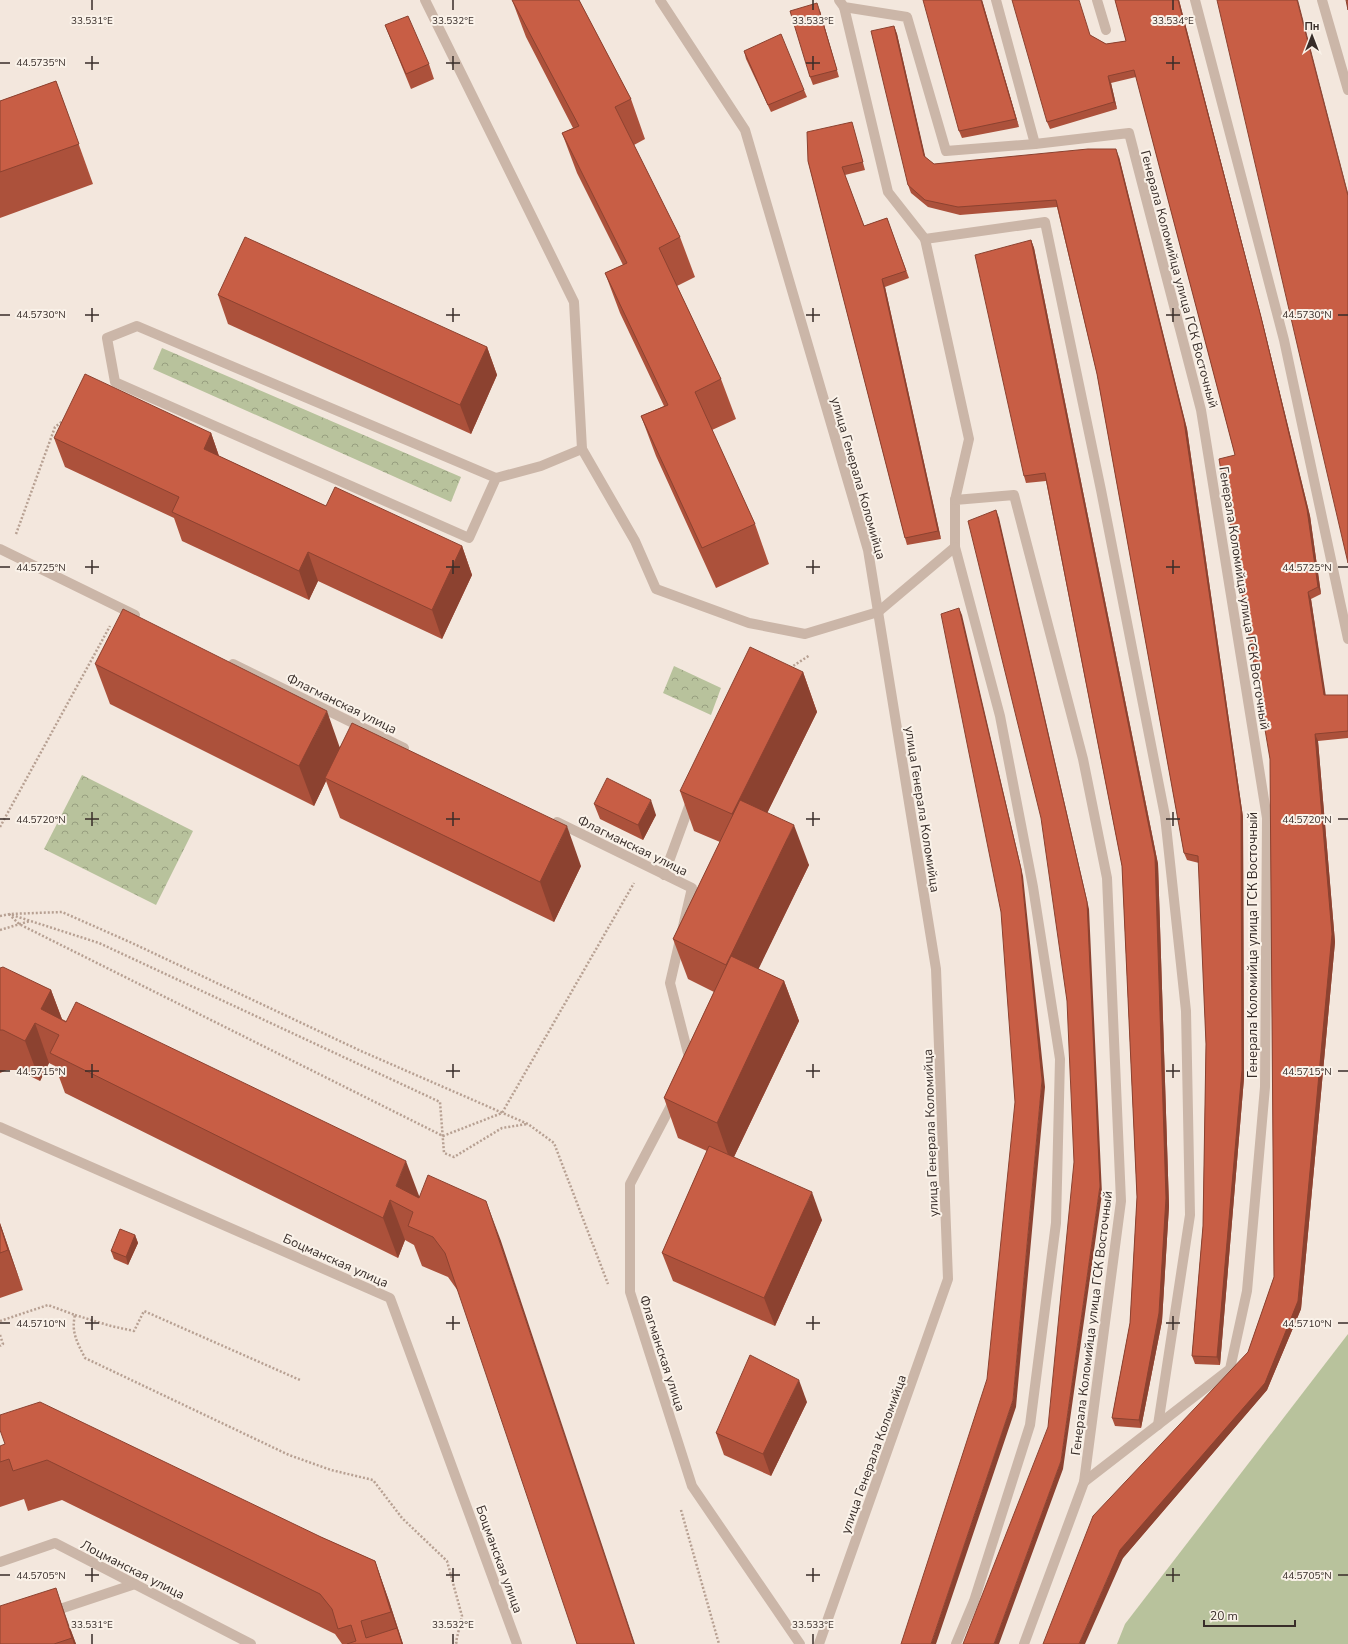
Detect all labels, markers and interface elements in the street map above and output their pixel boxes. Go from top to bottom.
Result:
text: 33.531°E [71,14,113,28]
text: 33.532°E [432,14,474,28]
text: 33.533°E [792,14,834,28]
text: 33.534°E [1152,14,1194,28]
north arrow [1292,16,1332,56]
text: Пн [1304,19,1320,34]
text: 44.5735°N [16,56,66,70]
street label: Генерала Коломийца улица ГСК Восточный [1136,148,1222,410]
text: 44.5730°N [16,308,66,322]
text: 44.5730°N [1282,308,1332,322]
street label: улица Генерала Коломийца [826,395,890,562]
street label: Генерала Коломийца улица ГСК Восточный [1214,465,1274,731]
text: 44.5725°N [16,561,66,575]
text: 44.5725°N [1282,561,1332,575]
street label: Флагманская улица [283,669,400,738]
street label: улица Генерала Коломийца [900,725,944,894]
street label: Флагманская улица [574,811,691,880]
street label: Генерала Коломийца улица ГСК Восточный [1244,812,1262,1078]
text: 44.5720°N [16,813,66,827]
text: 44.5720°N [1282,813,1332,827]
street label: улица Генерала Коломийца [919,1049,943,1217]
text: 44.5715°N [16,1065,66,1079]
text: 44.5715°N [1282,1065,1332,1079]
street label: Генерала Коломийца улица ГСК Восточный [1067,1190,1117,1456]
street label: Боцманская улица [280,1230,391,1292]
street label: Флагманская улица [635,1293,689,1414]
text: 44.5710°N [16,1317,66,1331]
text: 44.5710°N [1282,1317,1332,1331]
street label: улица Генерала Коломийца [837,1372,911,1536]
street label: Боцманская улица [471,1503,527,1616]
street label: Лоцманская улица [77,1536,188,1604]
text: 44.5705°N [16,1569,66,1583]
text: 44.5705°N [1282,1569,1332,1583]
scale bar [1204,1602,1295,1628]
text: 20 m [1210,1608,1238,1624]
text: 33.531°E [71,1618,113,1632]
text: 33.532°E [432,1618,474,1632]
text: 33.533°E [792,1618,834,1632]

